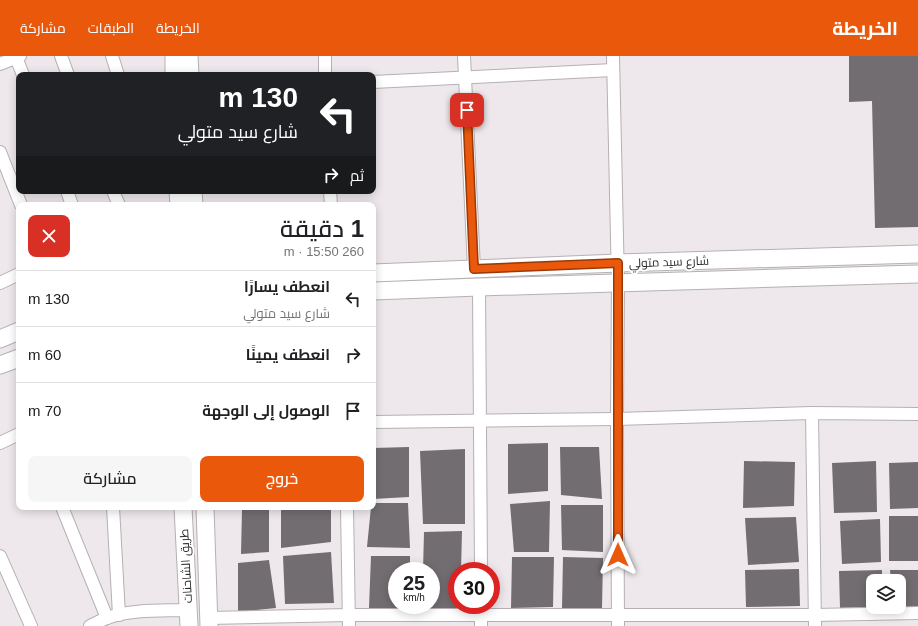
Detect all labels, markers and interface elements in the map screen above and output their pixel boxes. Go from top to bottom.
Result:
text: الخريطة [832,18,898,39]
text: مشاركة [20,20,66,36]
text: الطبقات [88,20,134,36]
text: الخريطة [156,20,200,36]
text: 130 m [219,82,298,113]
icon: left [312,88,364,140]
pin [450,93,484,127]
icon: arrive [456,99,478,121]
text: شارع سيد متولي [178,122,298,142]
icon: right [320,164,342,186]
text: ثم [350,167,364,184]
button: close [28,215,70,257]
text: 1 دقيقة [280,215,364,242]
text: 260 m · 15:50 [284,244,364,259]
street label: شارع سيد متولي [629,254,709,273]
text: انعطف يسارًا [244,278,330,295]
icon: left [342,288,364,310]
text: 130 m [28,290,70,307]
text: شارع سيد متولي [243,306,330,321]
icon: right [342,344,364,366]
text: 60 m [28,346,61,363]
text: انعطف يمينًا [246,346,330,363]
icon: arrive [342,400,364,422]
text: 70 m [28,402,61,419]
text: الوصول إلى الوجهة [202,402,330,419]
button: مشاركة [28,456,192,502]
button: خروج [200,456,364,502]
street label: طريق الشاحنات [177,528,195,603]
position arrow [597,534,639,576]
speed limit sign: 30 [448,562,500,614]
text: 25 [403,572,425,594]
map controls [866,574,906,614]
button: layers [866,574,906,614]
text: km/h [403,592,425,603]

